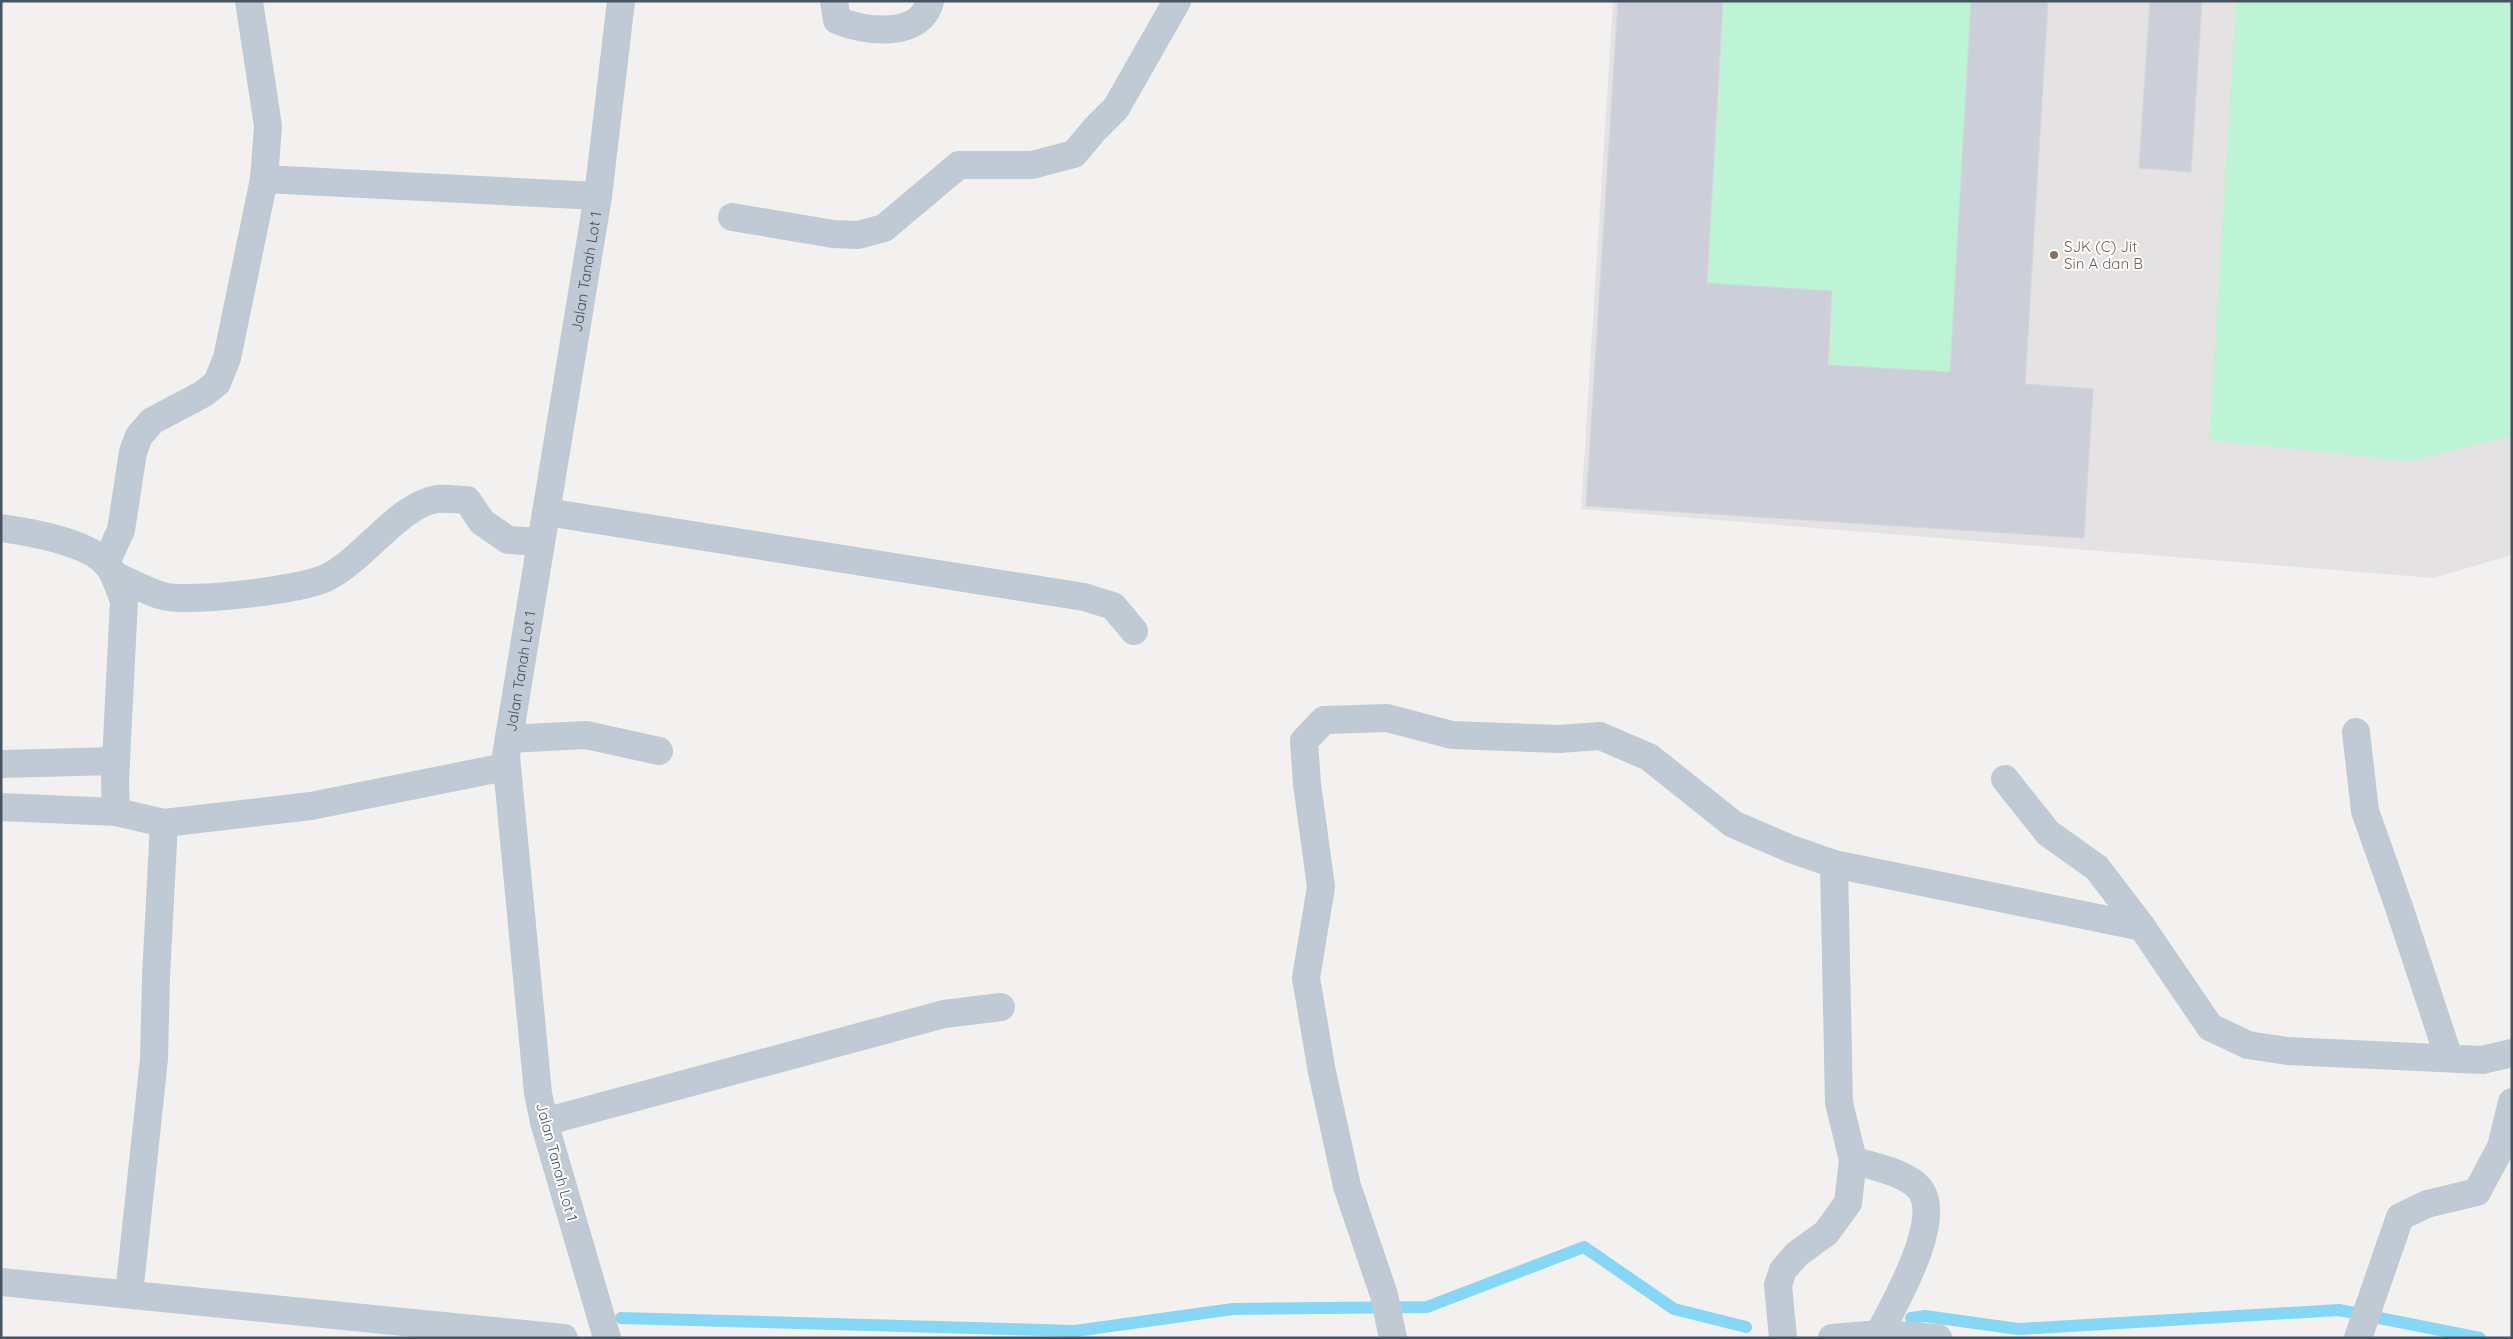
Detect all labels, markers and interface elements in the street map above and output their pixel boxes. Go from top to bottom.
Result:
street label: Jalan Tanah Lot 1 [566,210,605,333]
place label: SJK (C) Jit Sin A dan B [2064,237,2143,273]
marker: SJK (C) Jit Sin A dan B [2048,249,2060,261]
street label: Jalan Tanah Lot 1 [501,610,539,733]
street label: Jalan Tanah Lot 1 [532,1101,582,1223]

